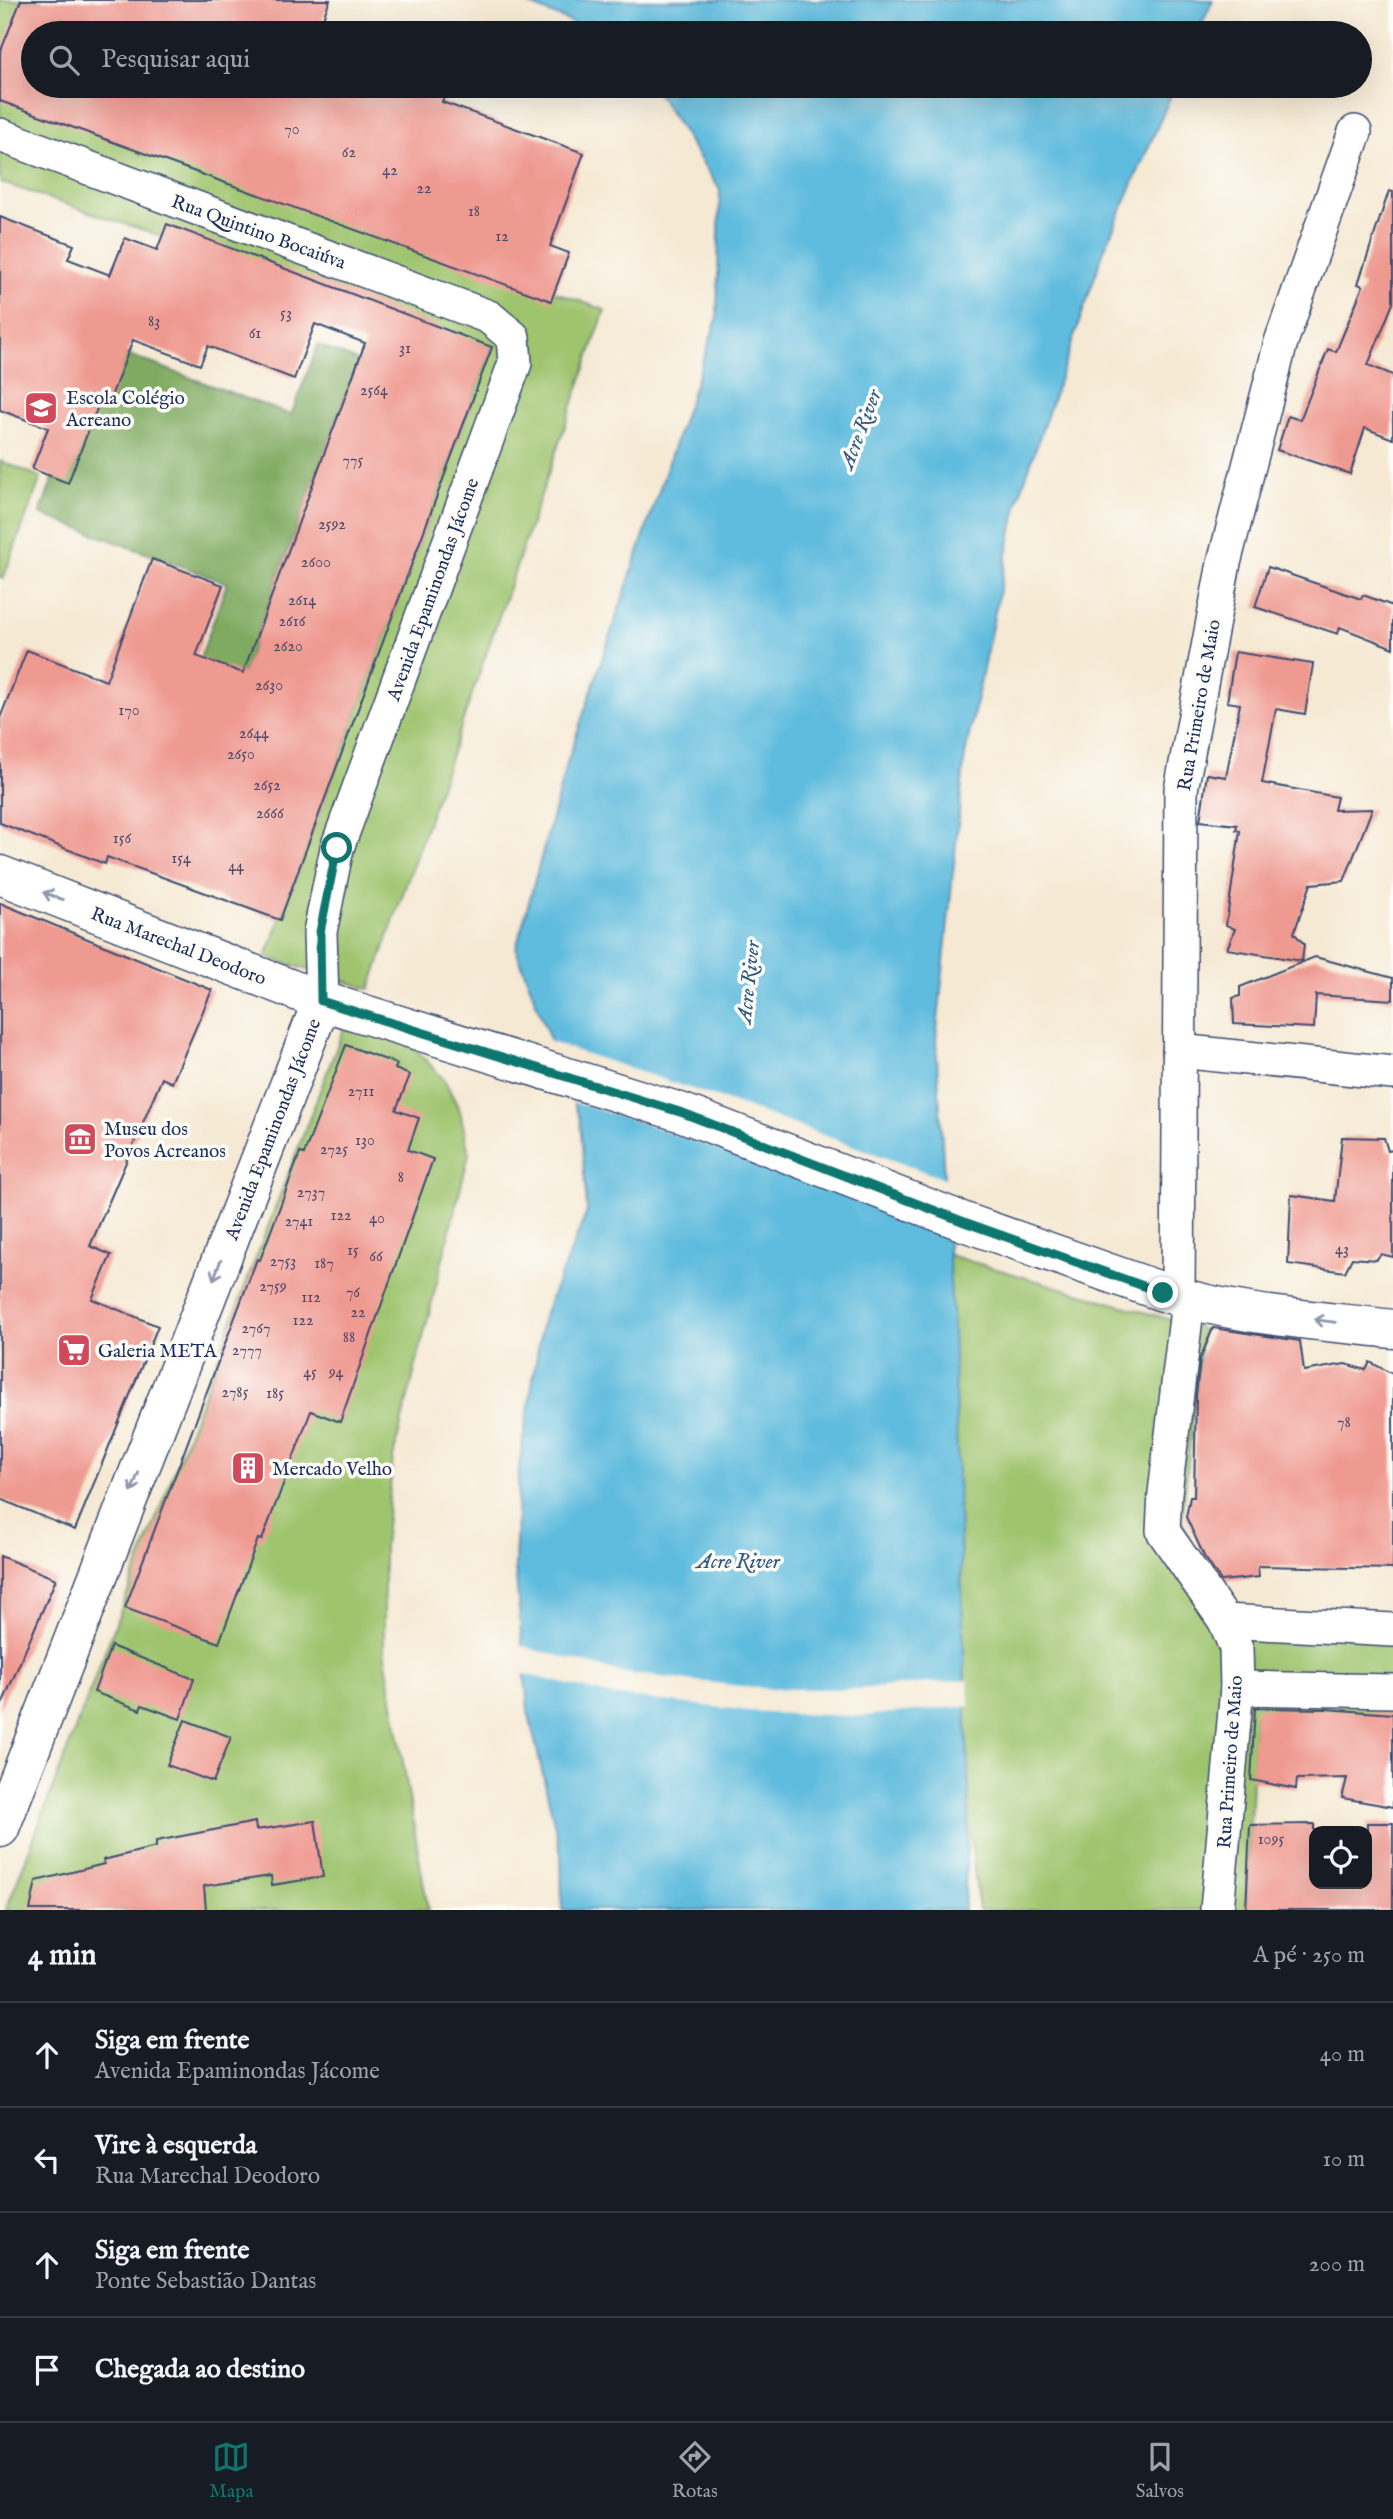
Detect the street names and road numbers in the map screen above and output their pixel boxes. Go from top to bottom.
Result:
street label: Rua Quintino Bocaiúva [168,190,350,276]
street label: Avenida Epaminondas Jácome [382,475,485,705]
street label: Rua Primeiro de Maio [1173,618,1227,793]
street label: Rua Marechal Deodoro [87,902,269,991]
street label: Avenida Epaminondas Jácome [220,1015,327,1245]
street label: Rua Primeiro de Maio [1213,1675,1249,1850]

